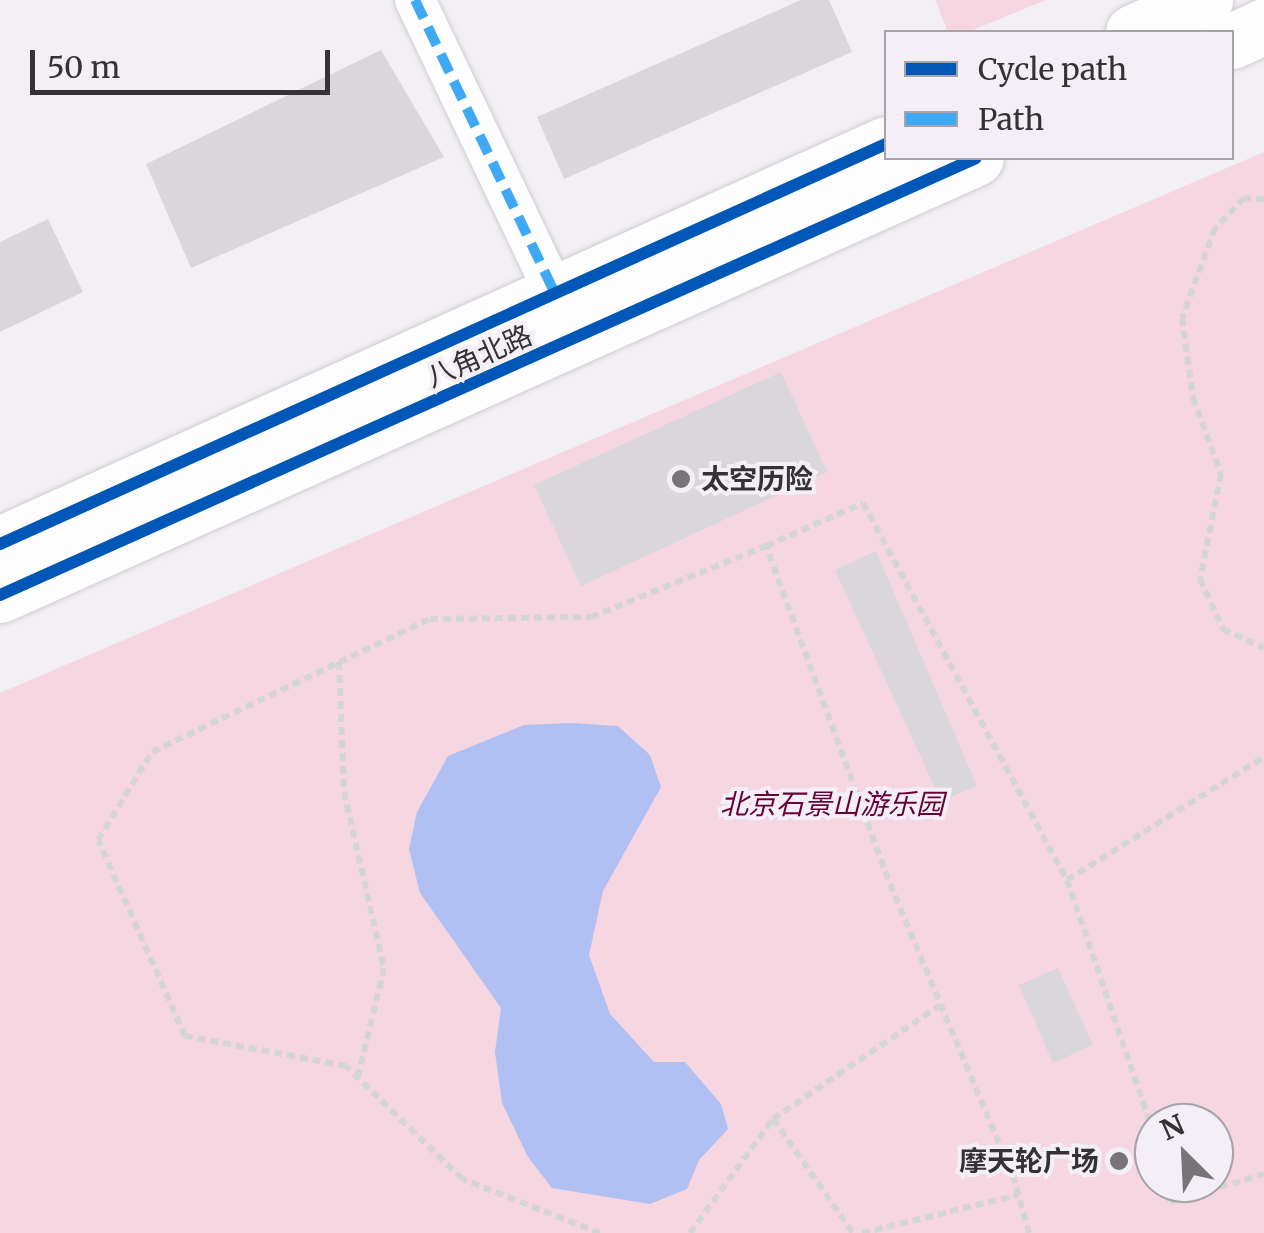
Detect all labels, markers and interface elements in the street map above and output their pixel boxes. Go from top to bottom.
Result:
scale bar [35,30,335,92]
legend [884,30,1234,160]
text: 50 m [47,48,120,86]
text: Cycle path [978,50,1127,88]
text: Path [978,100,1044,138]
street label: 八角北路 [421,318,537,394]
place label: 太空历险 [701,462,813,496]
marker: 太空历险 [670,468,692,490]
park label: 北京石景山游乐园 [720,787,944,821]
north arrow [1134,1103,1234,1203]
text: N [1155,1106,1190,1148]
place label: 摩天轮广场 [959,1144,1099,1178]
marker: 摩天轮广场 [1108,1150,1130,1172]

